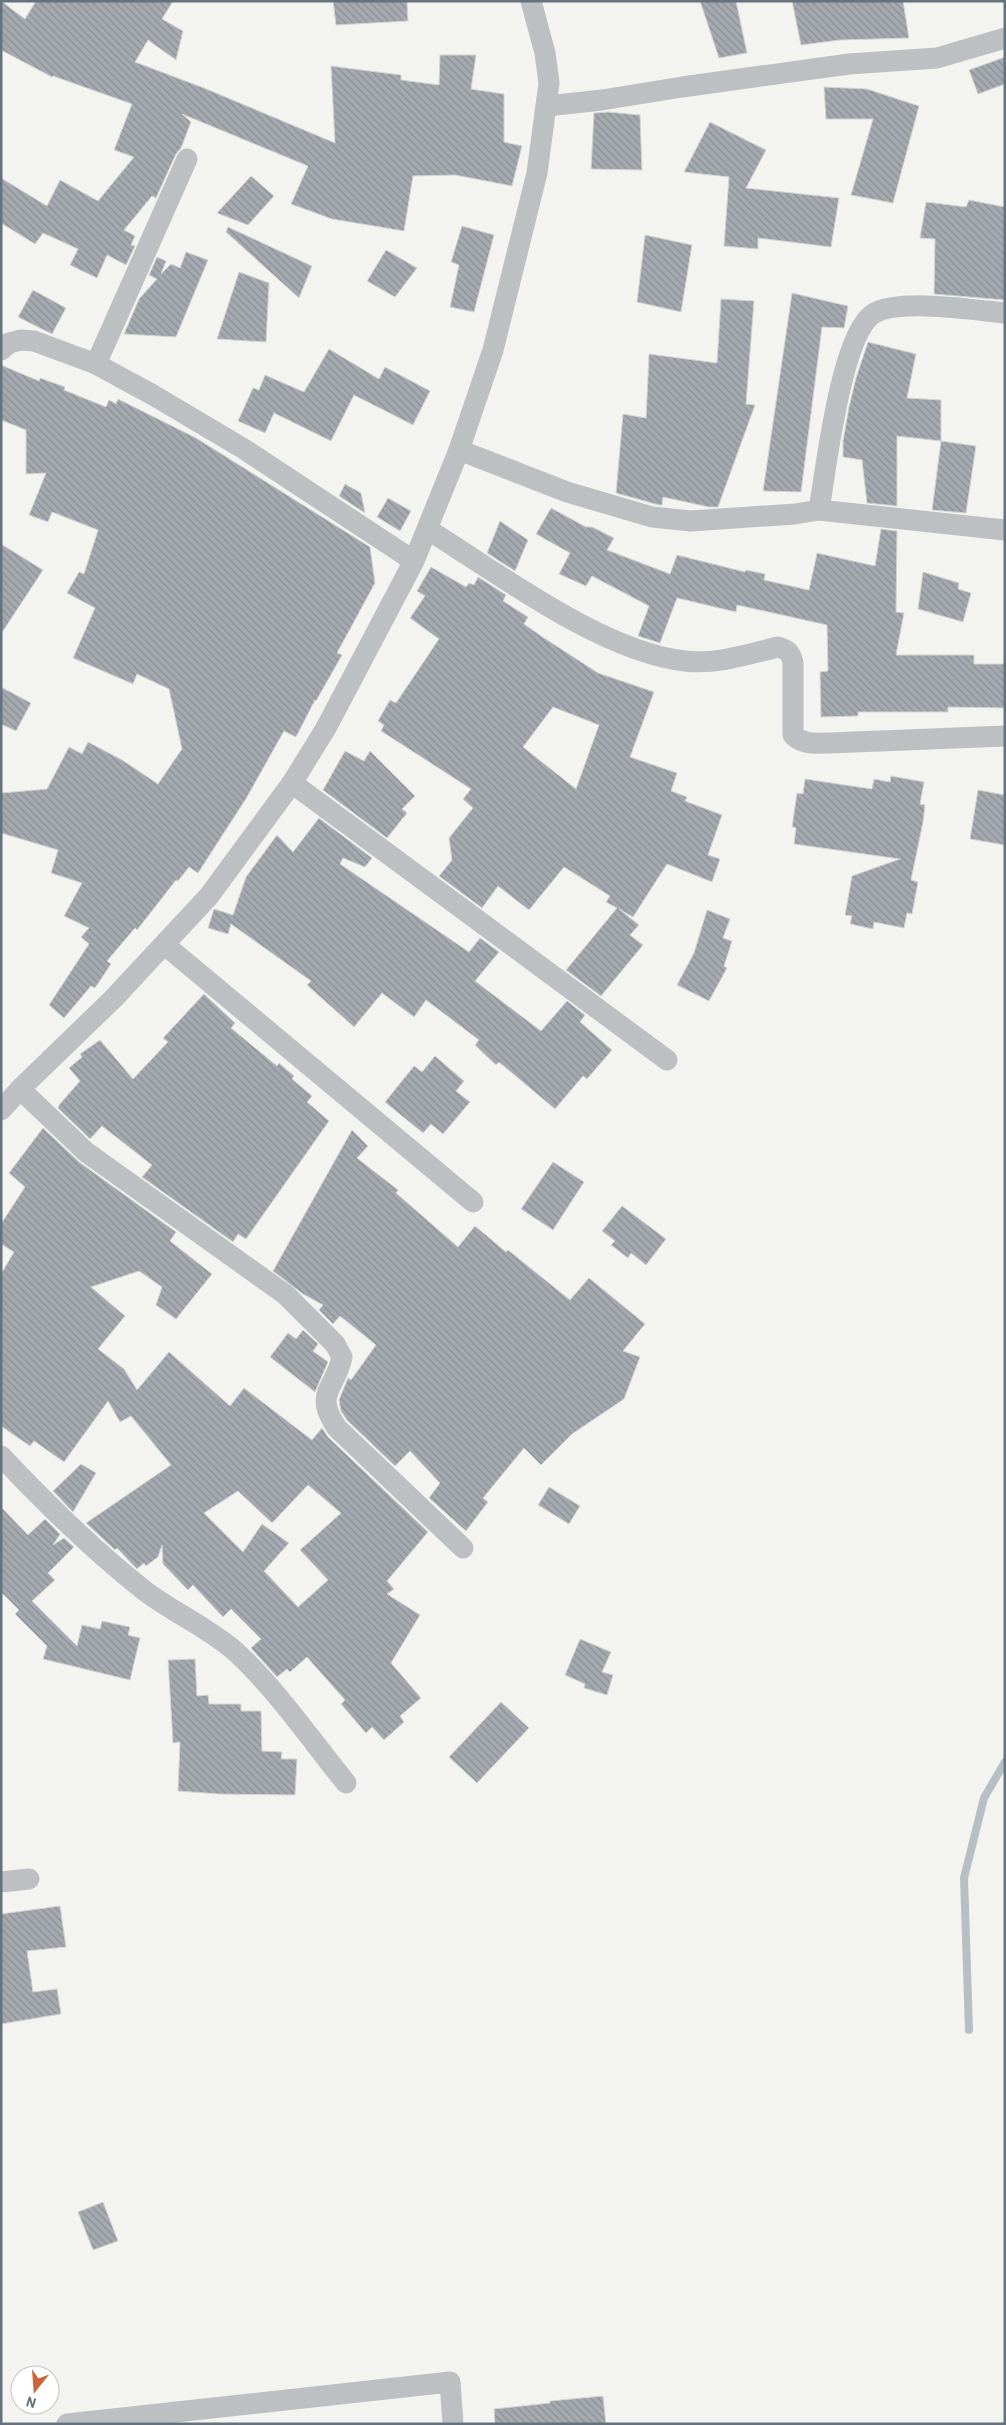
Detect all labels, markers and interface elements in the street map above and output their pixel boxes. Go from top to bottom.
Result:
north arrow [10,2365,60,2415]
text: N [24,2393,38,2412]

